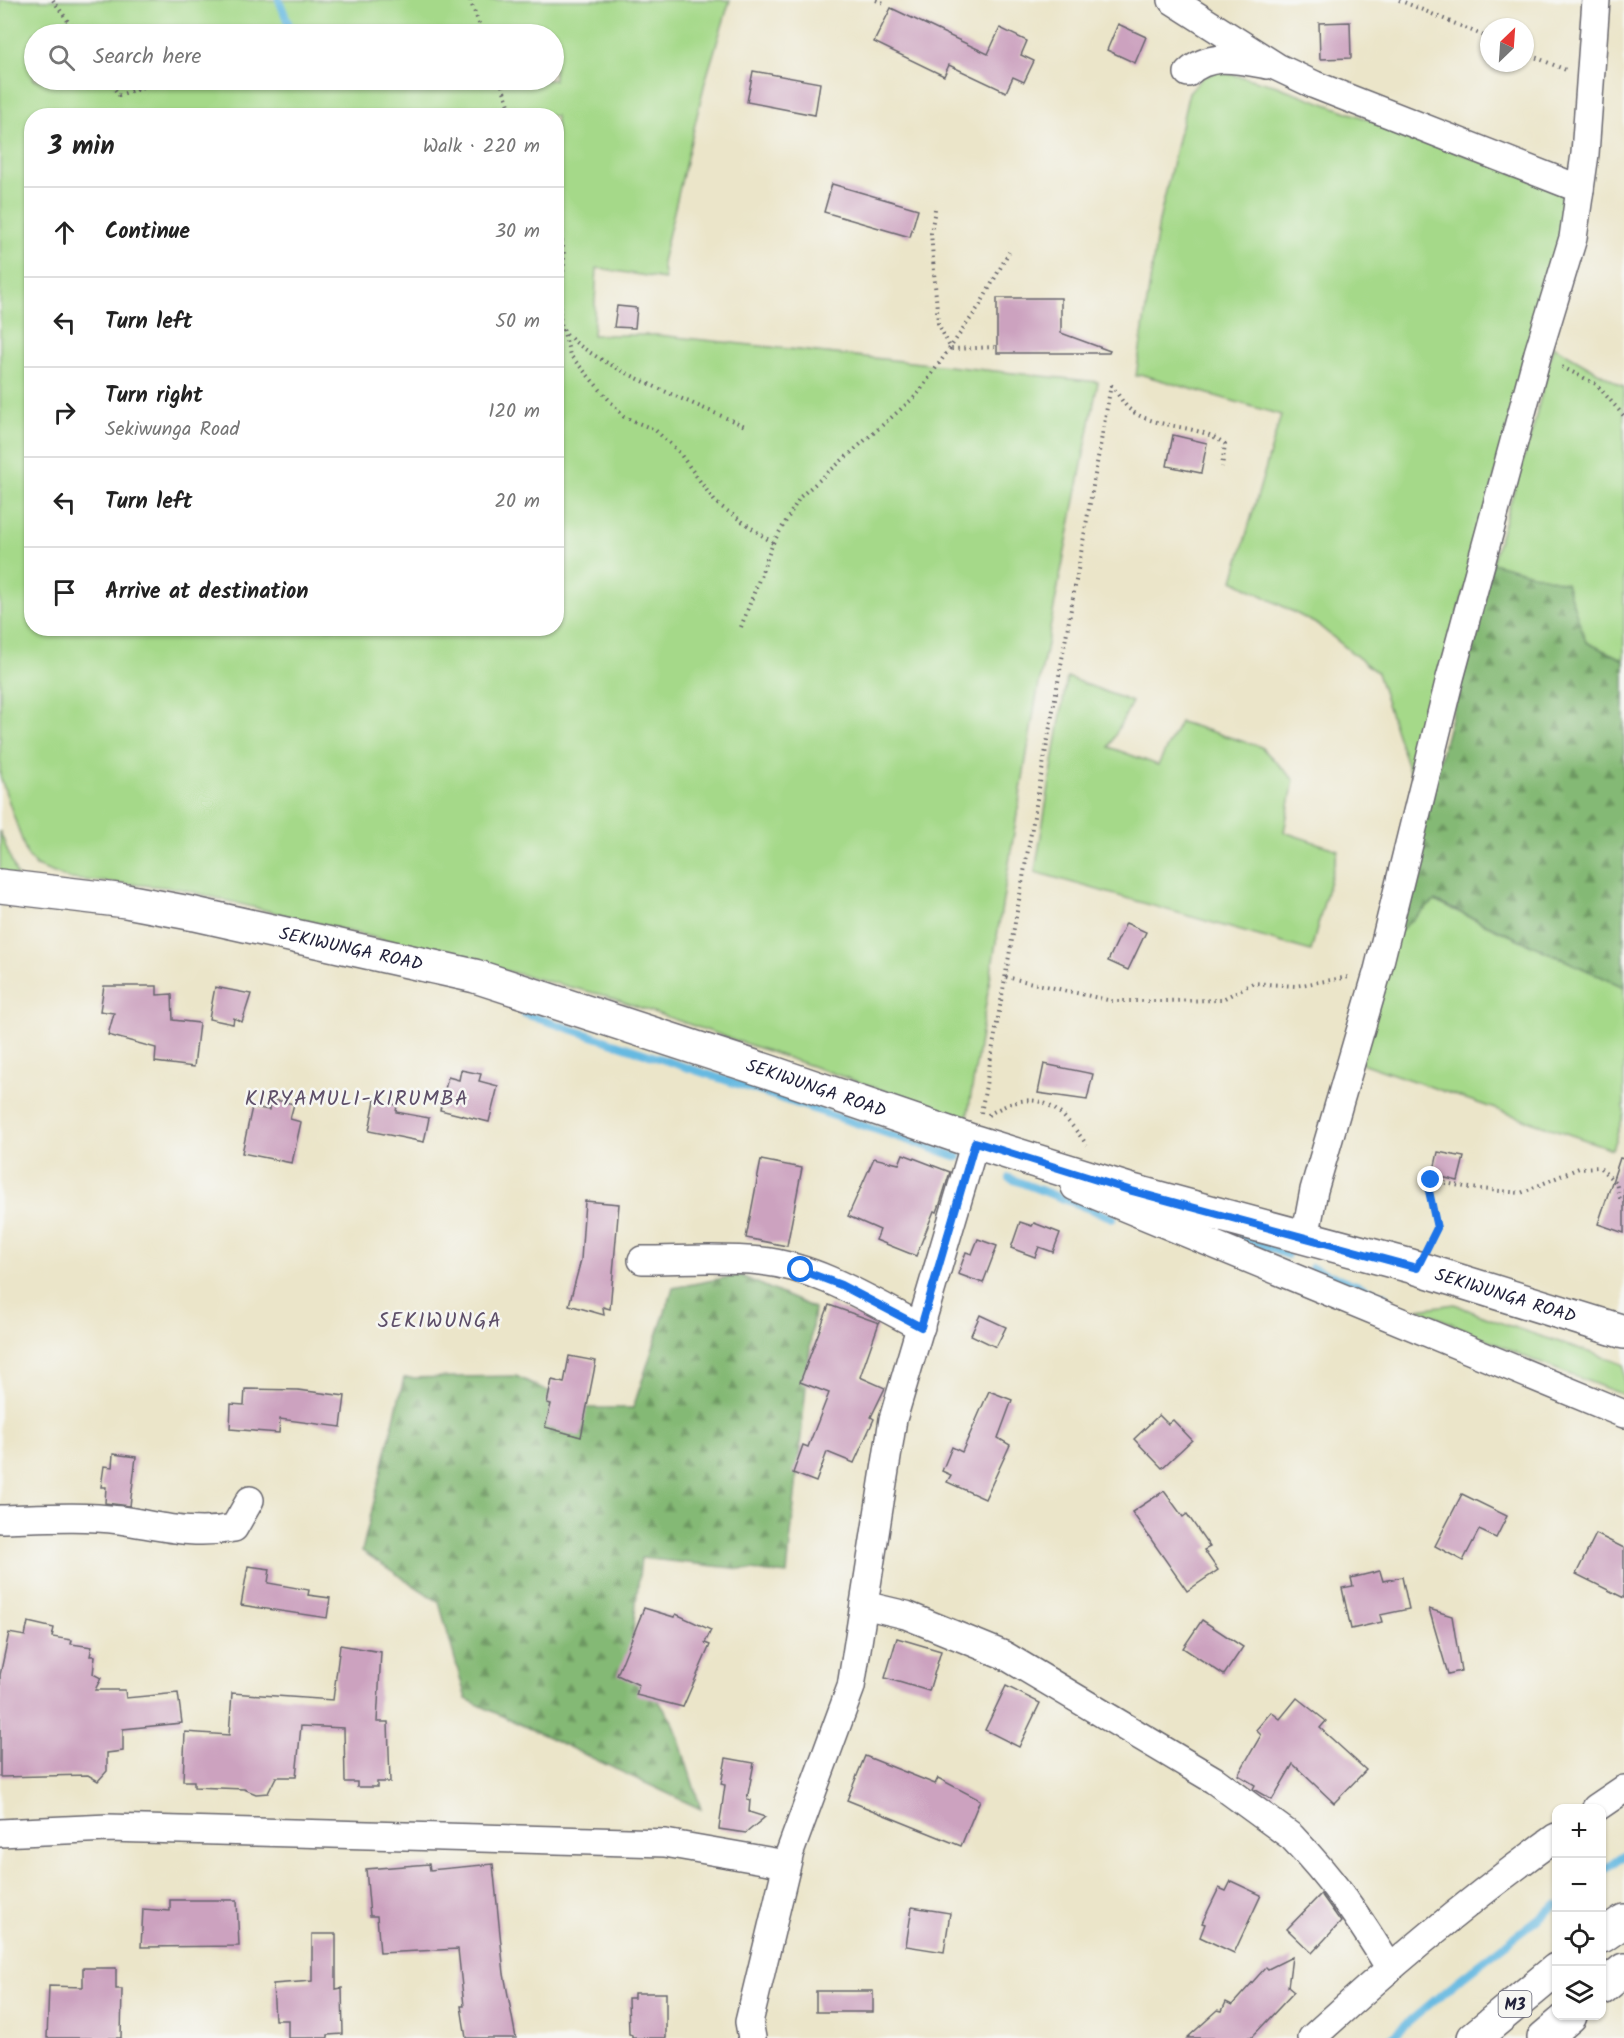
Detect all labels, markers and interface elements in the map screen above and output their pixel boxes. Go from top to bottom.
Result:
north arrow [1480,18,1534,72]
search box [24,24,564,90]
text: Search here [93,40,201,75]
icon: search [45,41,78,74]
text: 3 min [48,126,115,168]
text: Walk · 220 m [423,131,540,163]
text: Continue [105,215,190,250]
icon: ahead [48,216,81,249]
text: 30 m [495,216,540,248]
text: Turn left [105,305,192,340]
icon: left [48,306,81,339]
text: 50 m [495,306,540,338]
text: Turn right [105,379,203,414]
icon: right [48,396,81,429]
text: 120 m [488,396,540,428]
text: Sekiwunga Road [105,414,240,446]
text: Turn left [105,485,192,520]
icon: left [48,486,81,519]
text: 20 m [494,486,540,518]
text: Arrive at destination [105,575,308,610]
icon: arrive [48,576,81,609]
street label: SEKIWUNGA ROAD [276,920,426,980]
street label: SEKIWUNGA ROAD [742,1052,890,1127]
district label: KIRYAMULI-KIRUMBA [245,1083,469,1116]
route end [1417,1166,1443,1192]
route start [787,1256,813,1282]
street label: SEKIWUNGA ROAD [1431,1261,1580,1332]
district label: SEKIWUNGA [378,1305,502,1338]
map controls [1552,1804,1606,2020]
button: + [1552,1804,1606,1858]
button: − [1552,1858,1606,1912]
button: locate [1552,1912,1606,1966]
button: layers [1552,1966,1606,2020]
road number: M3 [1498,1991,1532,2017]

